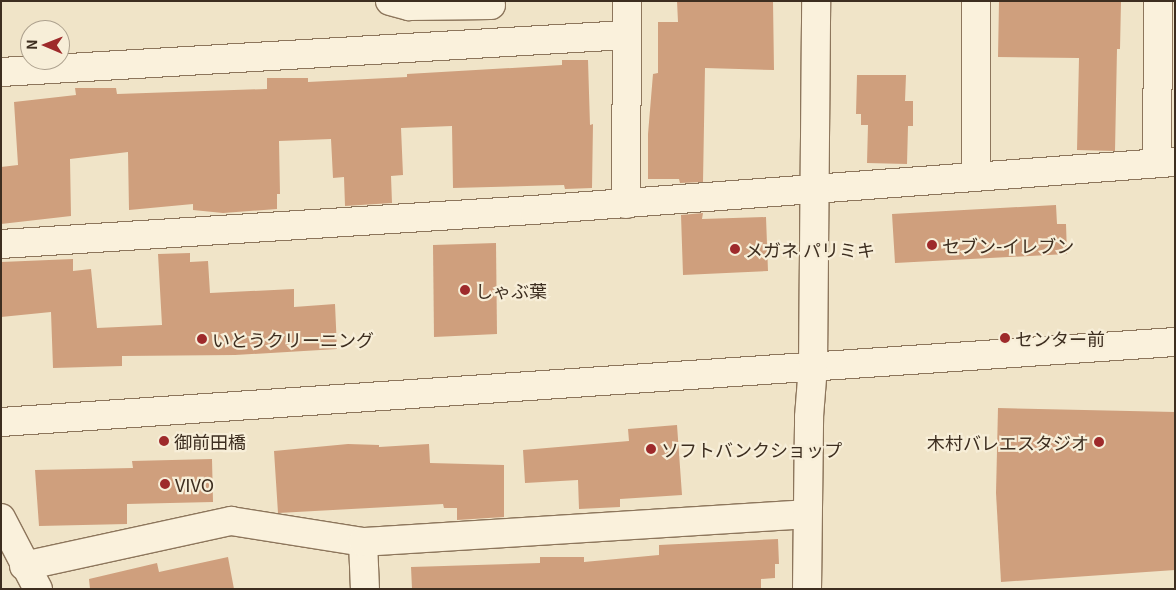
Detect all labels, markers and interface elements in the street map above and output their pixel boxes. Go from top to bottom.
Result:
north arrow [20,20,70,70]
text: N [21,39,41,50]
place label: セブン-イレブン [942,234,1074,256]
place label: メガネ パリミキ [745,238,875,260]
marker: セブン-イレブン [926,239,938,251]
marker: メガネ パリミキ [729,243,741,255]
place label: しゃぶ葉 [475,279,547,301]
marker: しゃぶ葉 [459,284,471,296]
place label: センター前 [1015,327,1105,349]
place label: いとうクリーニング [212,328,374,350]
marker: センター前 [999,332,1011,344]
marker: いとうクリーニング [196,333,208,345]
place label: 御前田橋 [174,430,246,452]
place label: 木村バレエスタジオ [927,431,1089,453]
marker: 御前田橋 [158,435,170,447]
marker: 木村バレエスタジオ [1093,436,1105,448]
place label: ソフトバンクショップ [661,438,841,460]
marker: ソフトバンクショップ [645,443,657,455]
place label: VIVO [175,473,214,495]
marker: VIVO [159,478,171,490]

